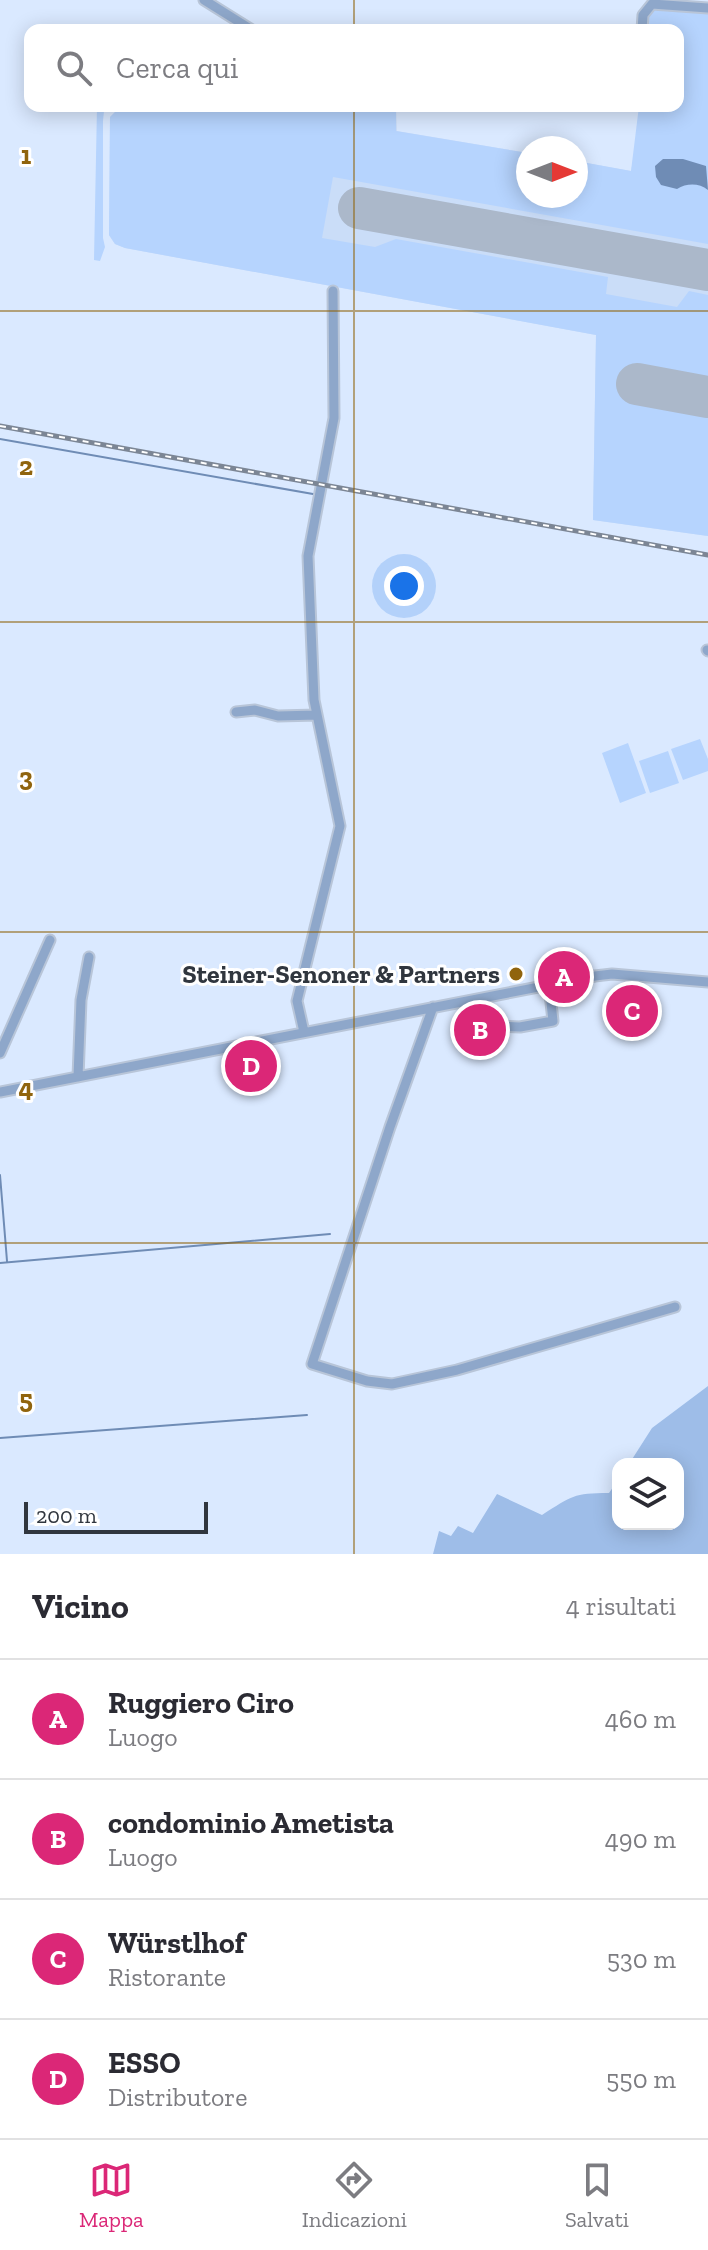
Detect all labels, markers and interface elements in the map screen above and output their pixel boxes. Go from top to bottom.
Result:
search box [24,24,684,112]
icon: search [52,46,96,90]
text: Cerca qui [116,50,239,86]
north arrow [516,136,588,208]
text: 1 [21,139,32,171]
text: 2 [19,450,33,482]
your location [384,566,424,606]
text: 3 [19,761,33,793]
pin: A [538,947,590,1007]
place label: Steiner-Senoner & Partners [182,958,500,990]
marker: Steiner-Senoner & Partners [507,965,525,983]
pin: C [606,981,658,1041]
pin: B [454,1000,506,1060]
pin: D [225,1036,277,1096]
text: 4 [19,1072,34,1104]
text: 5 [19,1383,33,1415]
map controls [612,1458,684,1530]
button: layers [612,1458,684,1530]
scale bar [24,1498,208,1534]
text: 200 m [36,1502,97,1529]
text: Vicino [32,1586,129,1627]
text: 4 risultati [566,1590,676,1622]
text: Ruggiero Ciro [108,1685,294,1721]
text: A [49,1703,67,1735]
text: 460 m [605,1703,676,1735]
text: Luogo [108,1721,177,1753]
text: condominio Ametista [108,1805,394,1841]
text: B [50,1823,66,1855]
text: 490 m [605,1823,676,1855]
text: Luogo [108,1841,177,1873]
text: Würstlhof [108,1925,245,1961]
text: C [50,1943,66,1975]
text: 530 m [607,1943,676,1975]
text: Ristorante [108,1961,226,1993]
text: ESSO [108,2045,181,2081]
text: D [49,2063,67,2095]
text: 550 m [606,2063,676,2095]
text: Distributore [108,2081,247,2113]
tab: Mappa [79,2158,144,2233]
tab: Indicazioni [302,2158,407,2233]
tab: Salvati [565,2158,629,2233]

